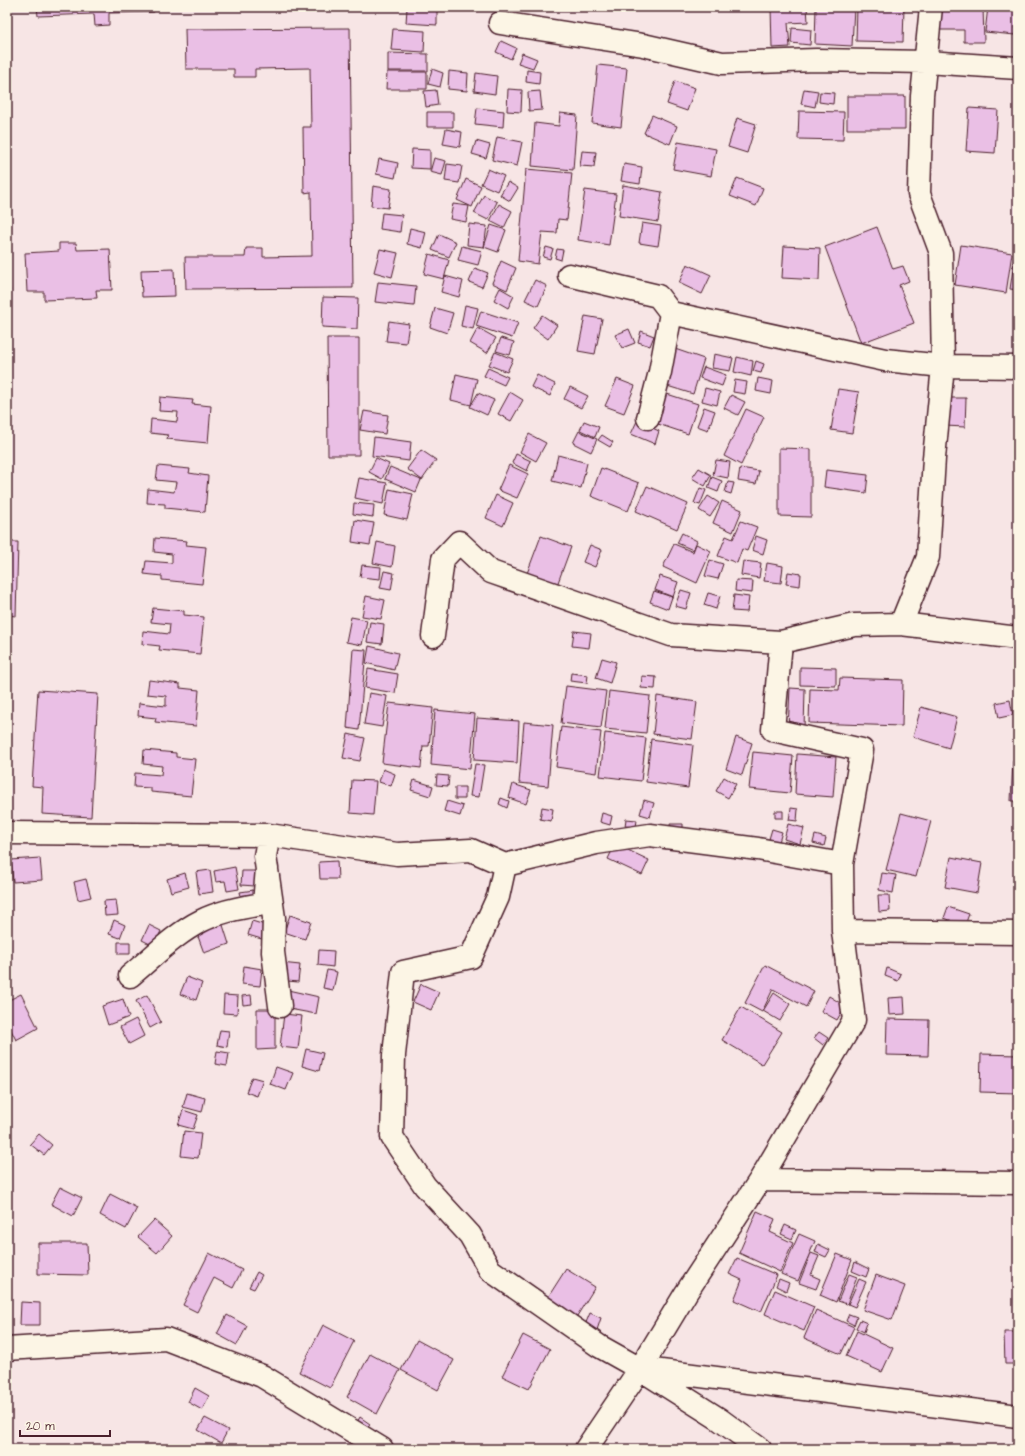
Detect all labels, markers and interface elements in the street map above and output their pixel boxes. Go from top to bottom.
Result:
scale bar [20,1412,110,1438]
text: 20 m [26,1418,55,1435]

